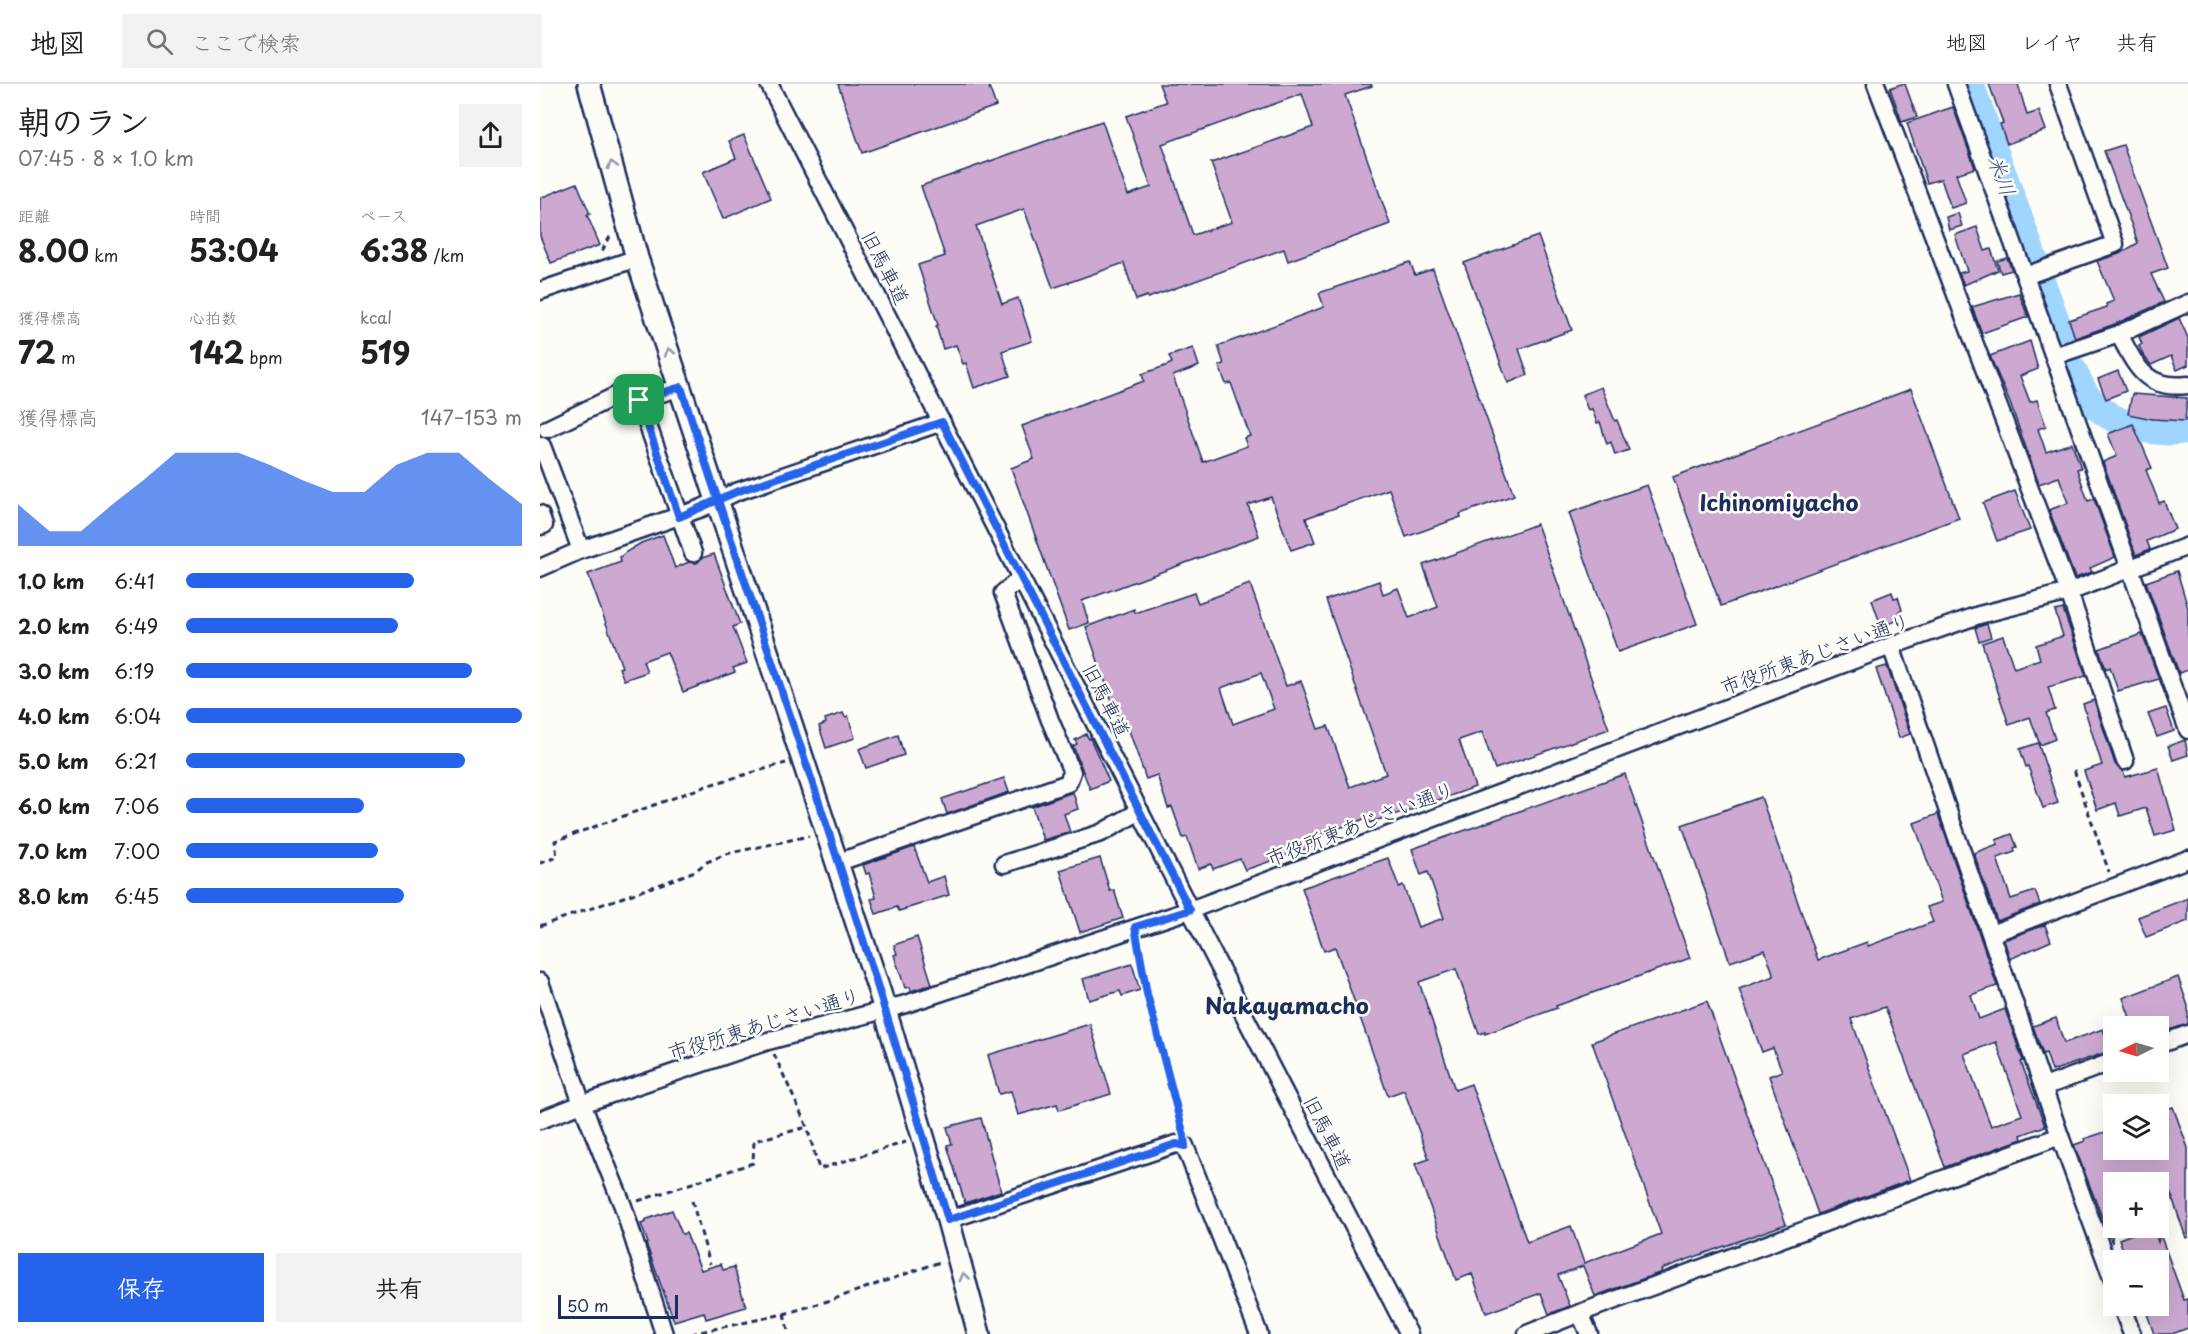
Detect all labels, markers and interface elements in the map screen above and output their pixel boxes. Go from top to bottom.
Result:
search box [122,14,542,68]
text: 地図 [30,20,86,63]
icon: search [143,25,176,58]
text: ここで検索 [191,25,301,58]
text: 地図 [1946,25,1988,57]
text: レイヤ [2021,25,2083,57]
text: 共有 [2116,25,2158,57]
text: 朝のラン [18,95,150,145]
button: share [459,104,522,167]
text: 07:45 · 8 × 1.0 km [18,143,194,173]
water label: 米川 [1981,150,2025,200]
one-way arrow [606,160,619,170]
text: 距離 [18,203,50,227]
text: 時間 [189,203,221,227]
text: ペース [360,203,407,227]
street label: 旧馬車道 [854,225,918,309]
text: 8.00 [18,227,89,272]
text: 53:04 [189,227,279,272]
text: 6:38 [360,227,428,272]
text: km [89,243,118,267]
text: /km [428,243,464,267]
text: 獲得標高 [18,305,82,329]
text: 心拍数 [189,305,237,329]
text: kcal [360,305,392,329]
text: 72 [18,329,56,374]
text: 142 [189,329,244,374]
text: 519 [360,329,410,374]
text: m [56,345,76,369]
text: bpm [244,345,283,369]
one-way arrow [663,347,676,357]
pin [613,374,664,425]
icon: arrive [622,383,655,416]
text: 獲得標高 [18,402,98,432]
text: 147–153 m [421,402,522,432]
district label: Ichinomiyacho [1700,485,1858,518]
text: 1.0 km [18,566,85,596]
text: 6:41 [114,566,155,596]
street label: 市役所東あじさい通り [1716,605,1914,701]
text: 2.0 km [18,611,90,641]
text: 6:49 [114,611,158,641]
text: 3.0 km [18,656,90,686]
text: 6:19 [114,656,154,686]
street label: 旧馬車道 [1075,658,1139,742]
text: 4.0 km [18,701,90,731]
text: 6:04 [114,701,162,731]
text: 5.0 km [18,746,89,776]
text: 6:21 [114,746,157,776]
street label: 市役所東あじさい通り [1261,773,1459,873]
text: 6.0 km [18,791,90,821]
text: 7:06 [114,791,159,821]
text: 7.0 km [18,836,87,866]
text: 7:00 [114,836,160,866]
text: 8.0 km [18,881,89,911]
text: 6:45 [114,881,159,911]
street label: 市役所東あじさい通り [664,979,864,1067]
district label: Nakayamacho [1205,988,1369,1021]
north arrow [2103,1016,2169,1082]
map controls [2103,1016,2169,1316]
street label: 旧馬車道 [1296,1090,1360,1174]
button: layers [2103,1094,2169,1160]
button: + [2103,1172,2169,1238]
button: − [2103,1250,2169,1316]
button: 保存 [18,1253,264,1322]
button: 共有 [276,1253,522,1322]
one-way arrow [958,1273,971,1283]
scale bar [558,1292,678,1320]
text: 50 m [567,1293,608,1317]

